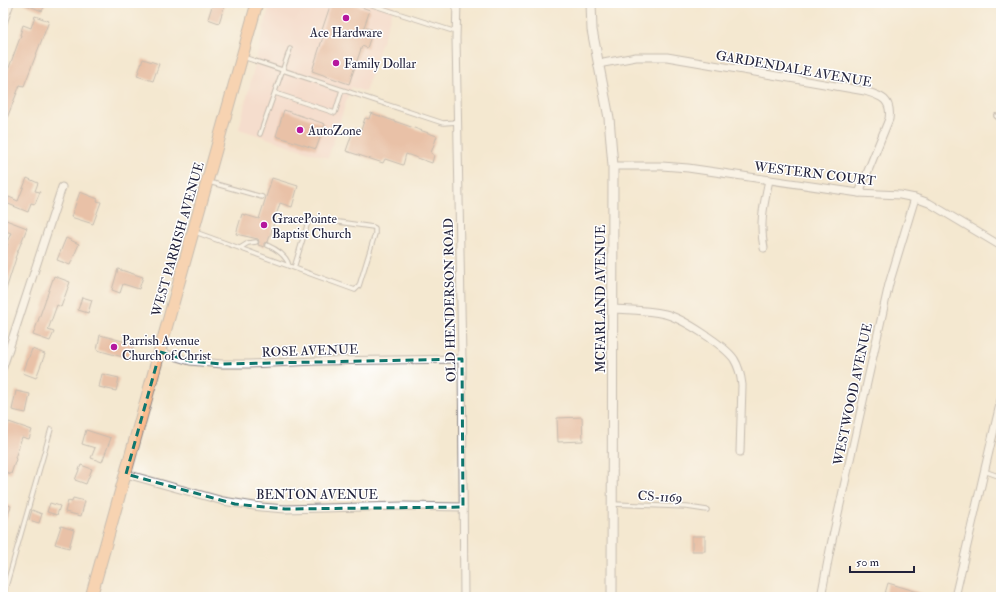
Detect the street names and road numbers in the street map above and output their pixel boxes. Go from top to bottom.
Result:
street label: GARDENDALE AVENUE [715,47,873,91]
street label: WESTERN COURT [752,158,877,189]
street label: WEST PARRISH AVENUE [148,160,208,319]
street label: OLD HENDERSON ROAD [441,218,459,382]
street label: MCFARLAND AVENUE [593,225,609,373]
street label: WESTWOOD AVENUE [830,322,876,468]
street label: ROSE AVENUE [261,341,359,361]
street label: BENTON AVENUE [256,487,378,503]
street label: CS-1169 [637,488,683,506]

